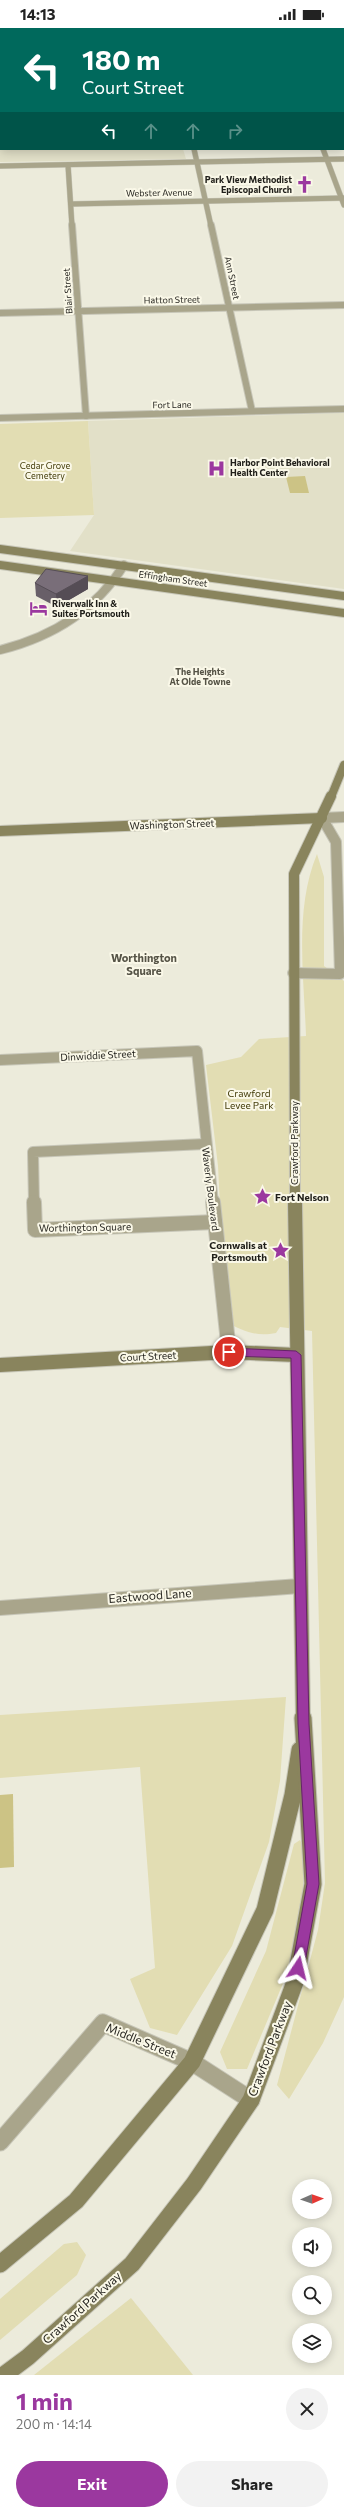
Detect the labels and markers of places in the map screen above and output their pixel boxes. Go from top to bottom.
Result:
place label: Park View Methodist Episcopal Church [205,174,292,195]
church icon: Park View Methodist Episcopal Church [295,175,315,195]
place label: Harbor Point Behavioral Health Center [230,457,330,478]
hospital icon: Harbor Point Behavioral Health Center [207,458,227,478]
place label: Riverwalk Inn & Suites Portsmouth [52,598,130,619]
hotel icon: Riverwalk Inn & Suites Portsmouth [29,599,49,619]
place icon: Fort Nelson [252,1187,272,1207]
place label: Fort Nelson [275,1191,329,1203]
place label: Cornwalis at Portsmouth [209,1239,267,1263]
place icon: Cornwalis at Portsmouth [270,1241,290,1261]
pin [212,1335,246,1369]

